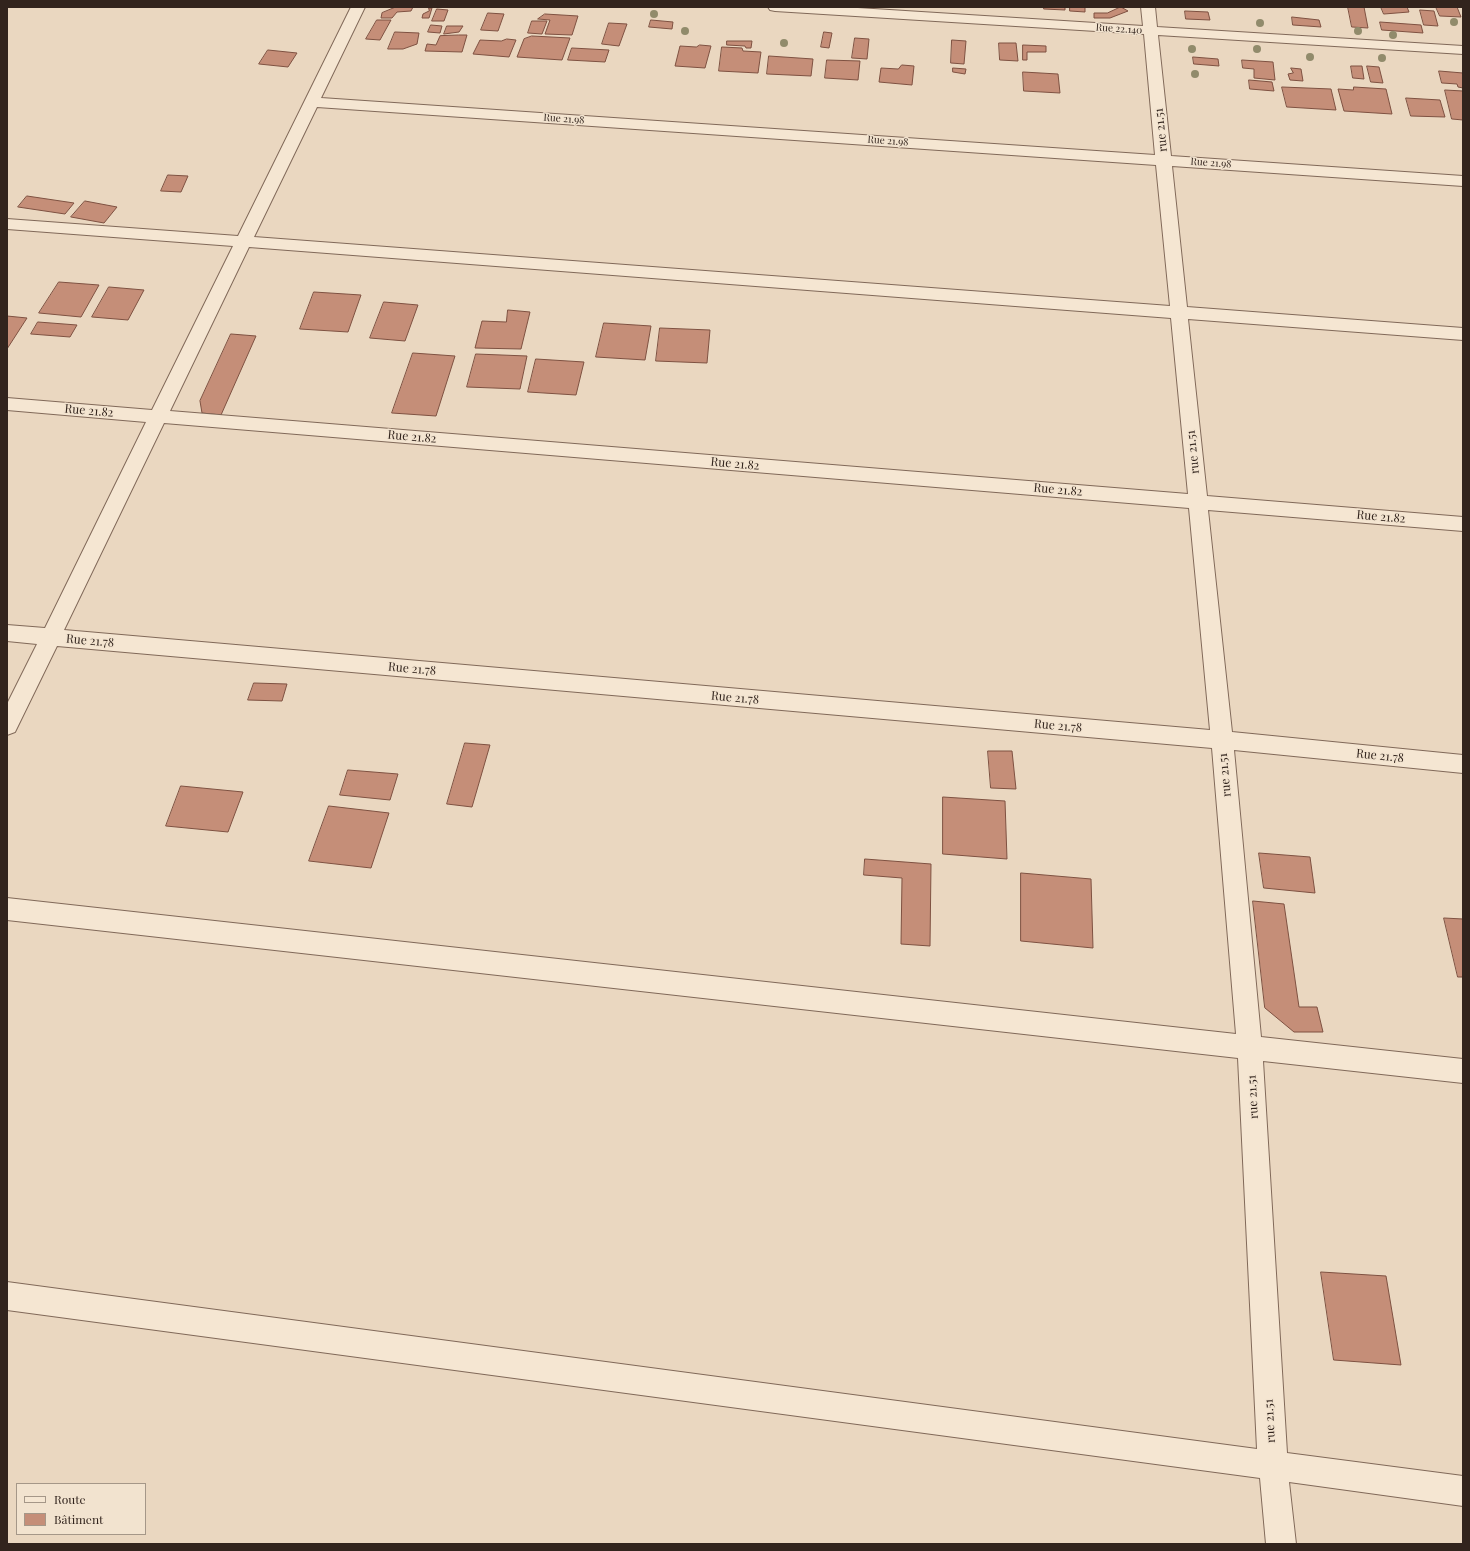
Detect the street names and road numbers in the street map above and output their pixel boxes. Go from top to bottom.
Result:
street label: Rue 22.140 [1095,21,1143,37]
street label: rue 21.51 [1152,107,1170,153]
street label: Rue 21.98 [543,112,585,126]
street label: Rue 21.98 [867,134,909,148]
street label: Rue 21.98 [1190,156,1232,170]
street label: Rue 21.82 [64,402,114,420]
street label: Rue 21.82 [387,428,437,446]
street label: rue 21.51 [1184,429,1202,475]
street label: Rue 21.82 [710,455,760,473]
street label: Rue 21.82 [1033,481,1083,499]
street label: Rue 21.82 [1356,508,1406,526]
street label: Rue 21.78 [65,632,115,650]
street label: Rue 21.78 [387,660,437,678]
street label: Rue 21.78 [710,689,760,707]
street label: Rue 21.78 [1033,717,1083,735]
street label: Rue 21.78 [1355,746,1405,766]
street label: rue 21.51 [1216,752,1234,798]
street label: rue 21.51 [1245,1075,1261,1119]
street label: rue 21.51 [1262,1399,1278,1443]

